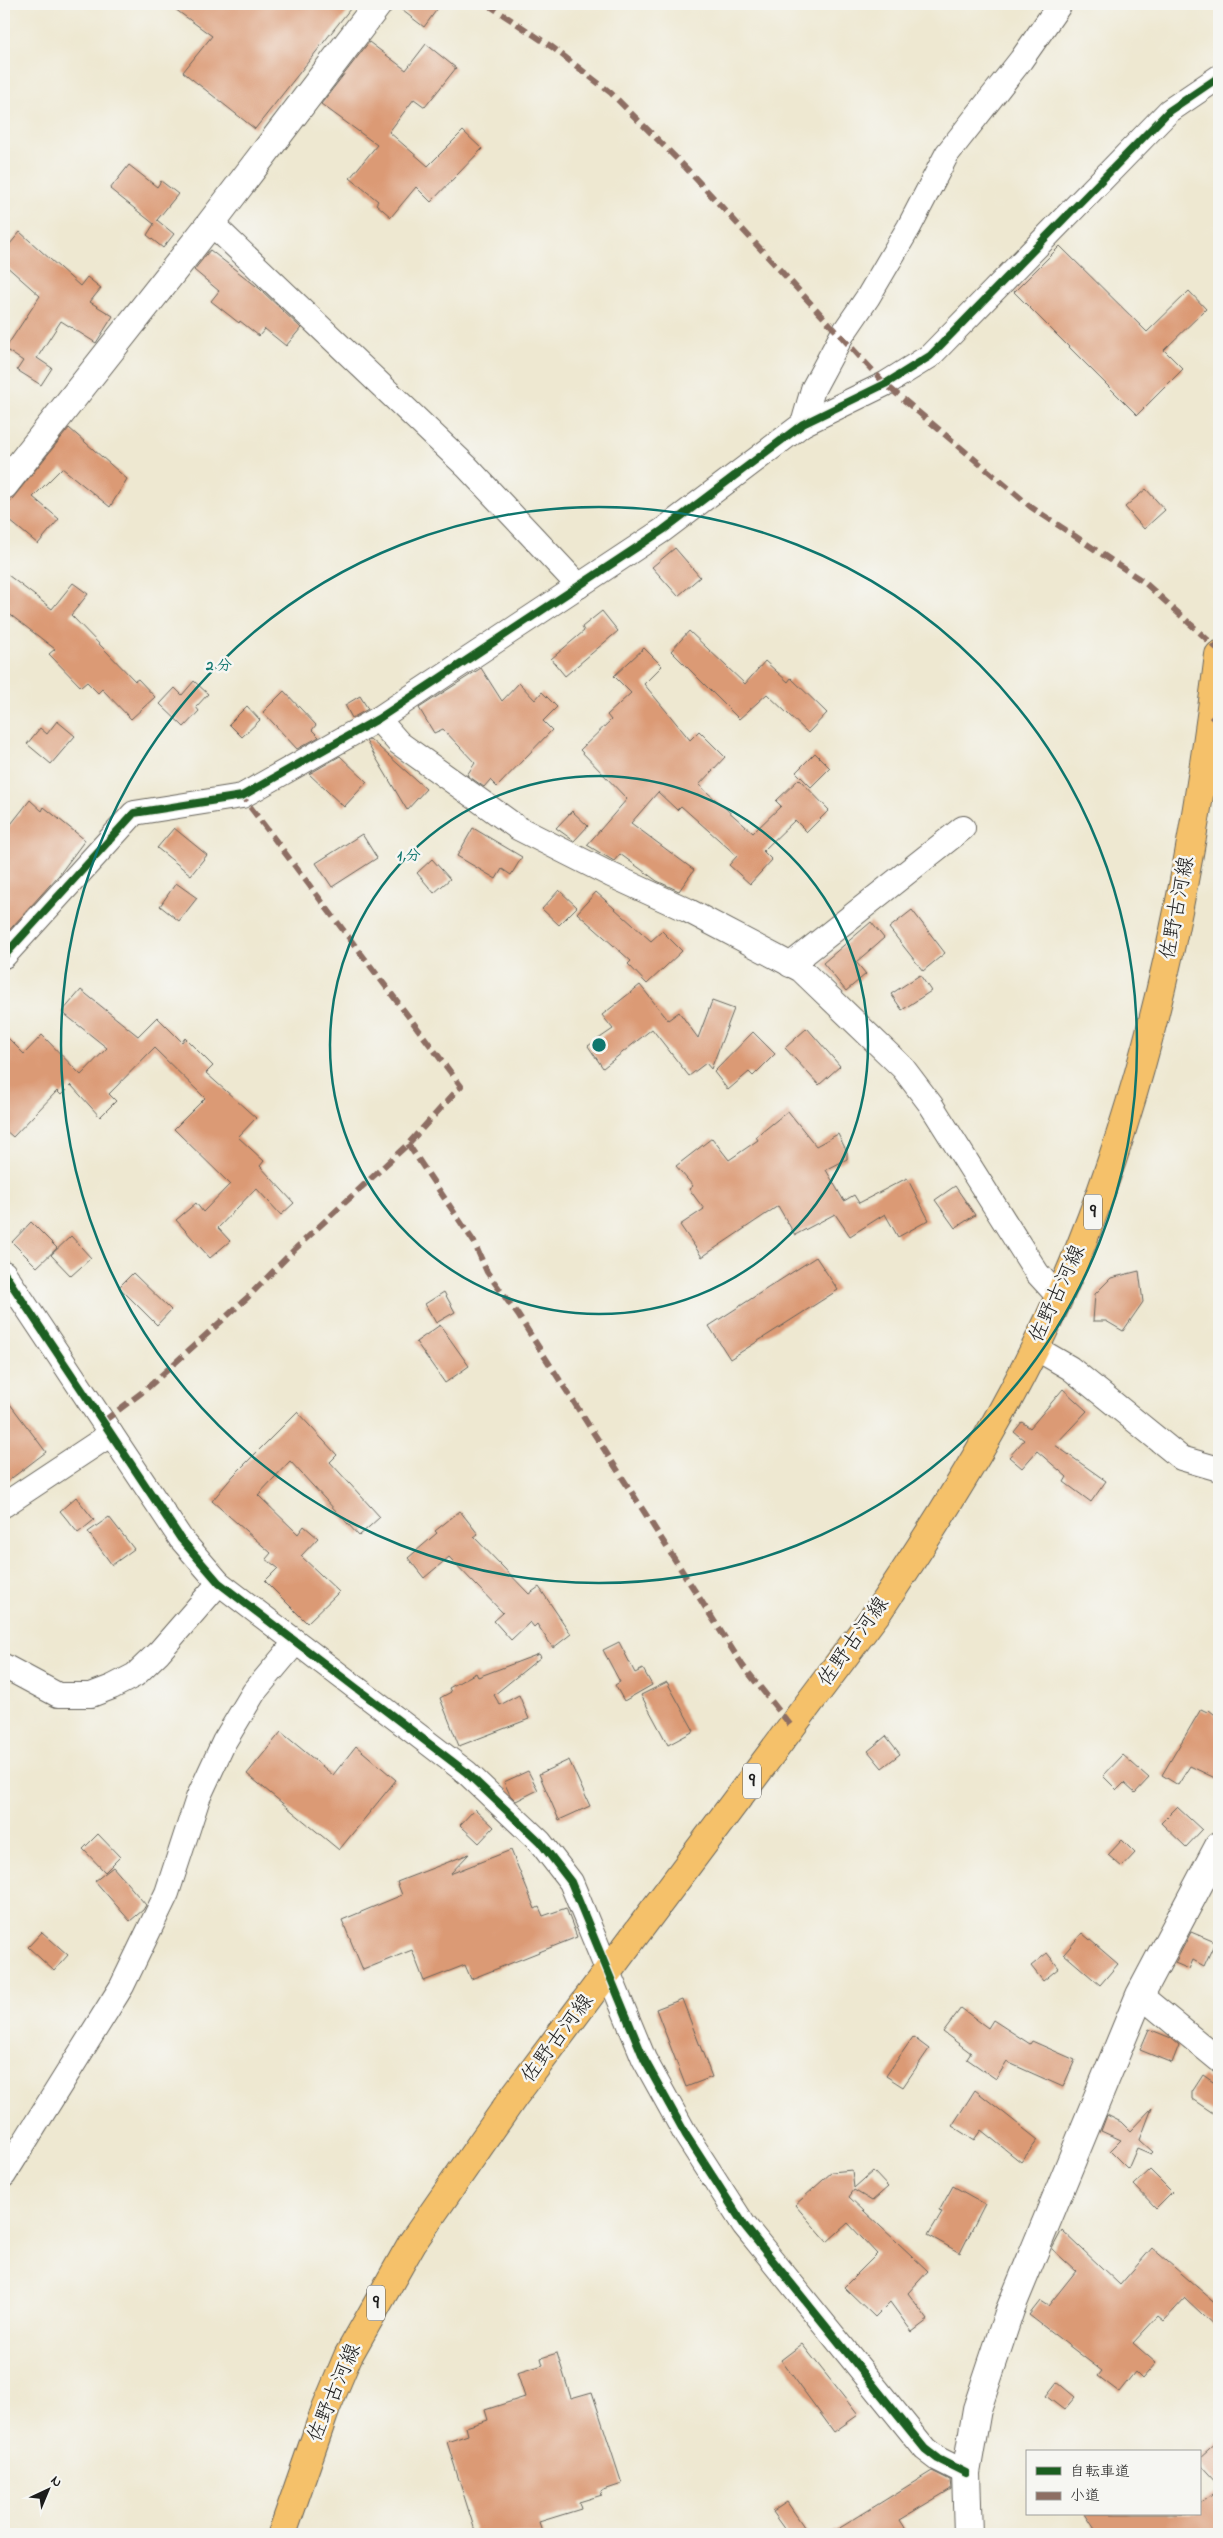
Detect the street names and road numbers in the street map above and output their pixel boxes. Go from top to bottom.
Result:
street label: 佐野古河線 [1153,854,1203,962]
road number: 9 [1084,1194,1102,1230]
street label: 佐野古河線 [1022,1240,1094,1348]
street label: 佐野古河線 [811,1591,897,1693]
road number: 9 [743,1764,761,1798]
street label: 佐野古河線 [514,1988,602,2090]
road number: 9 [367,2286,385,2320]
street label: 佐野古河線 [301,2339,369,2447]

